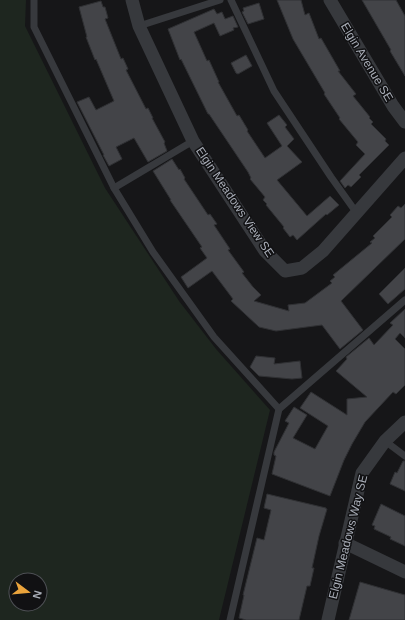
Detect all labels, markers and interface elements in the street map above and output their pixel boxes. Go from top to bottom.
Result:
street label: Elgin Avenue SE [338,20,396,104]
street label: Elgin Meadows View SE [193,144,277,260]
street label: Elgin Meadows Way SE [326,473,370,601]
north arrow [8,572,48,612]
text: N [31,589,44,600]

